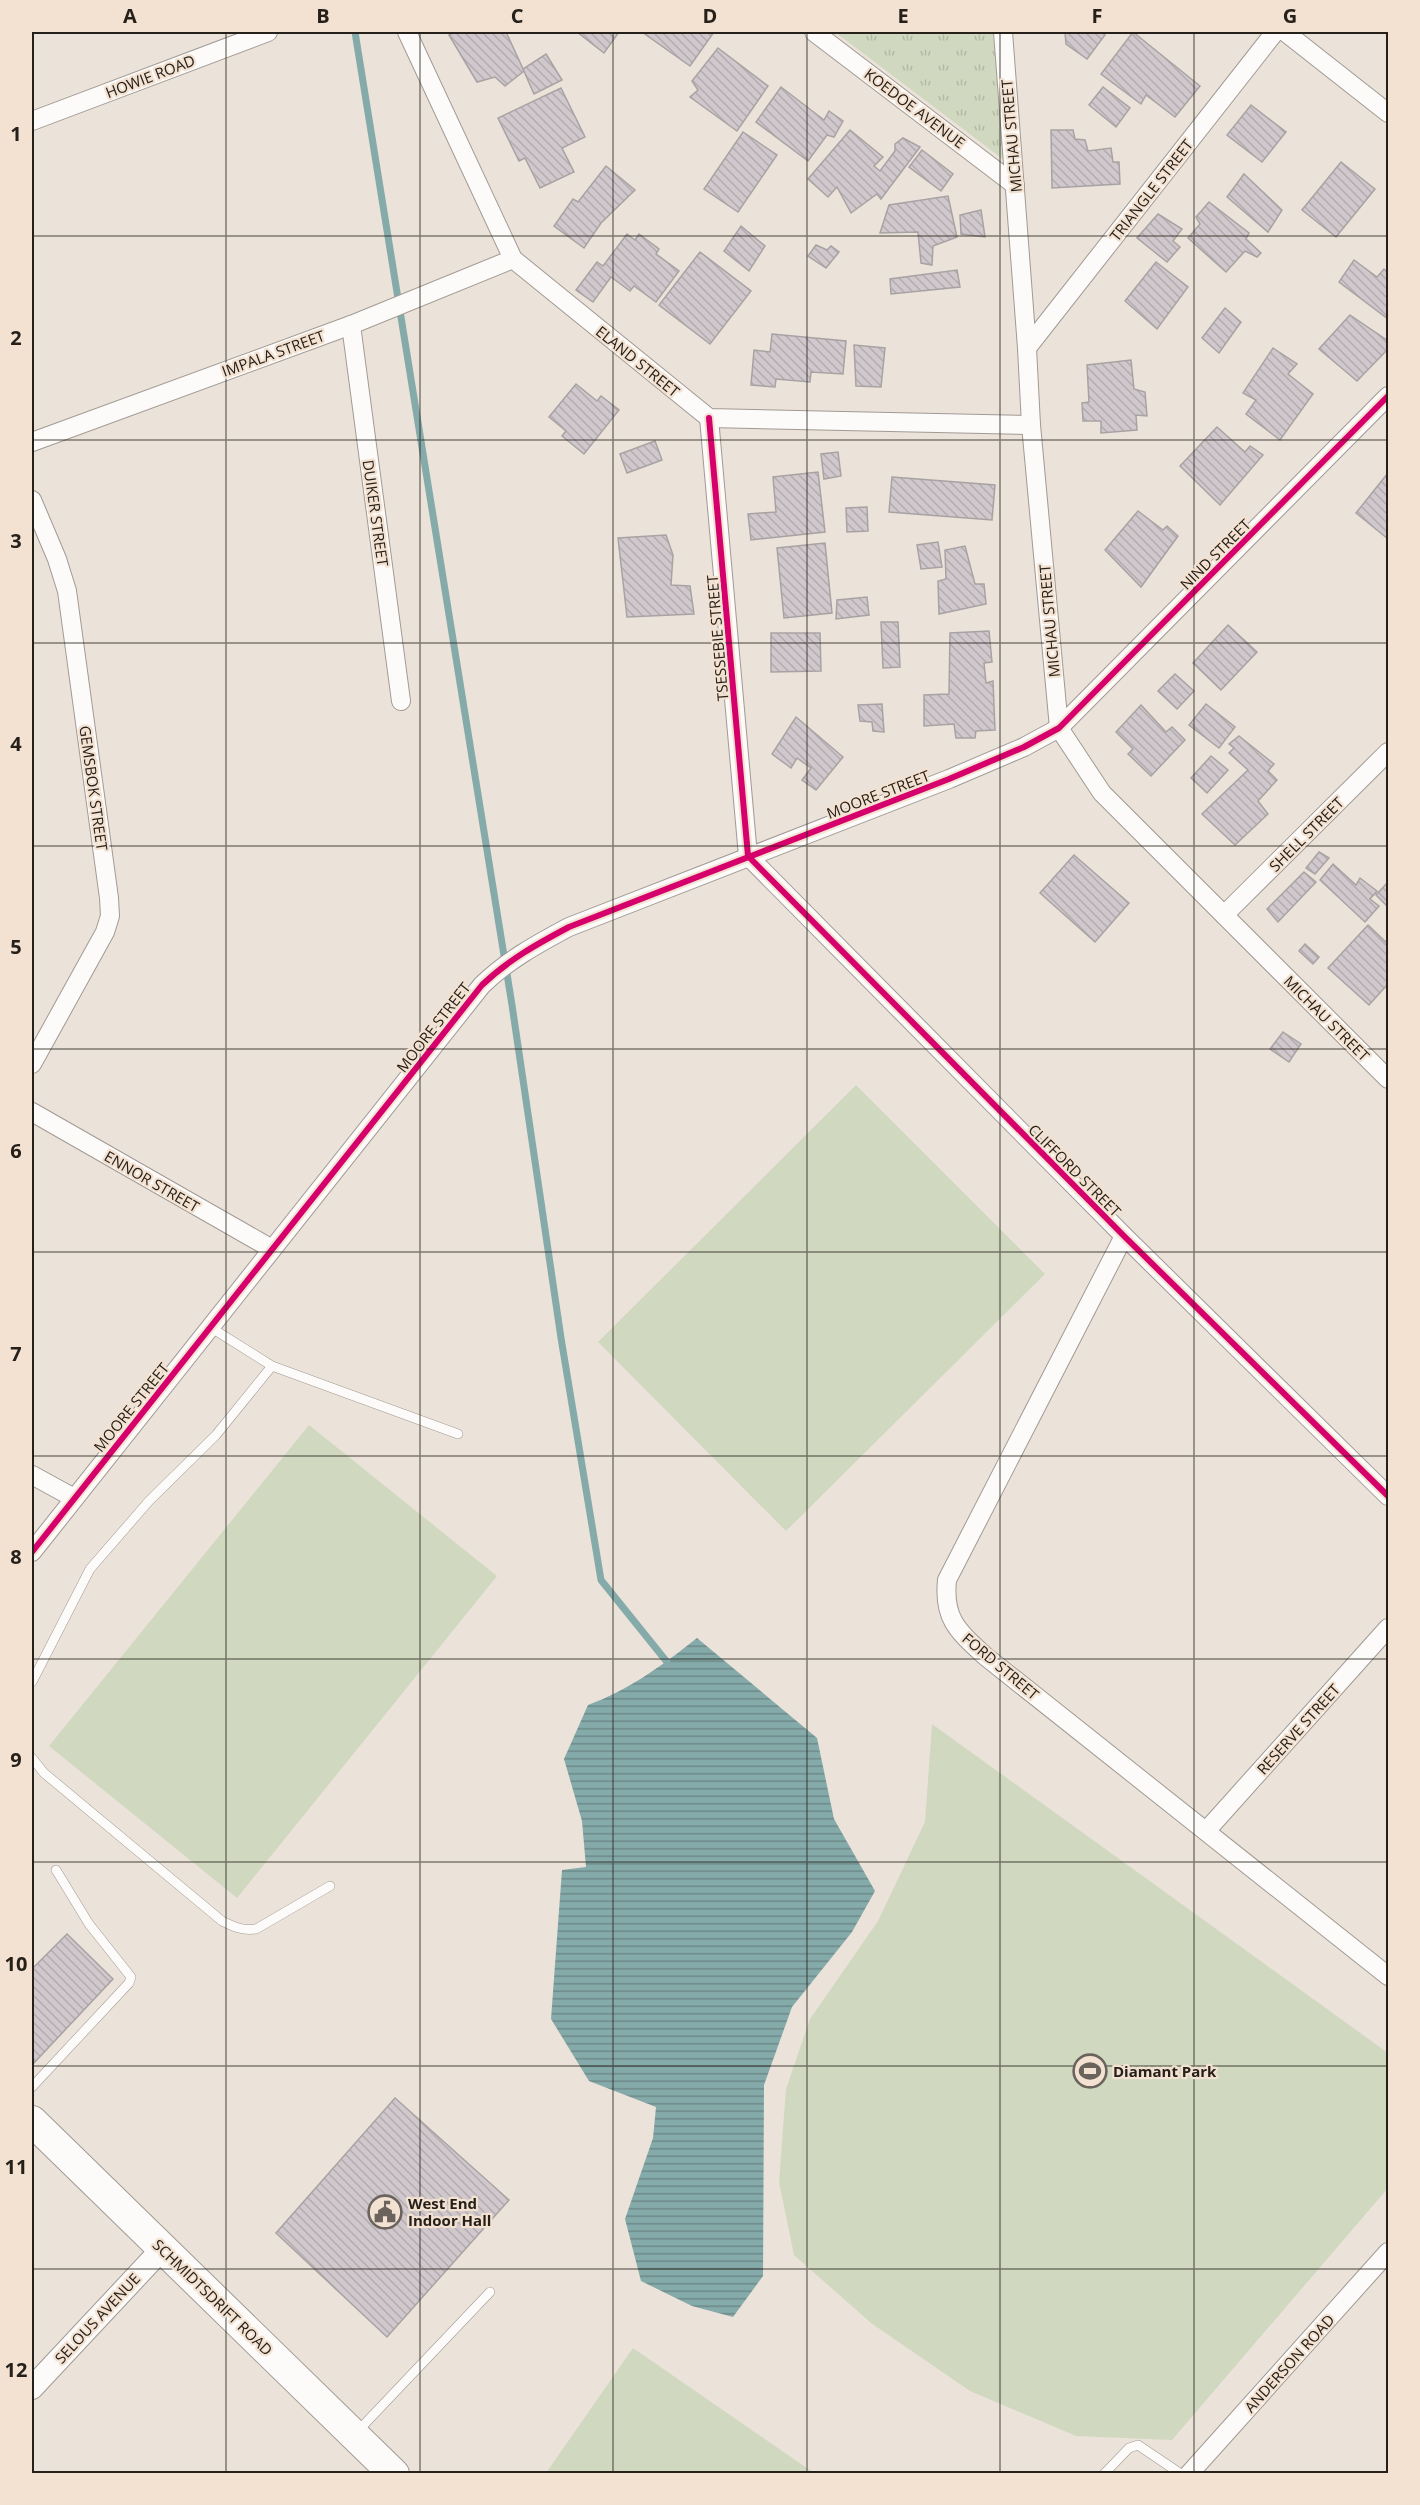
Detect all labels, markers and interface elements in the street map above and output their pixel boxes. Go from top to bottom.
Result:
text: A [123,2,137,29]
text: B [316,2,330,29]
text: C [511,2,524,29]
text: D [703,2,717,29]
text: E [897,2,909,29]
text: F [1092,2,1102,29]
text: G [1283,2,1297,29]
street label: HOWIE ROAD [102,50,198,102]
street label: KOEDOE AVENUE [861,64,969,152]
street label: MICHAU STREET [996,78,1026,193]
text: 1 [10,120,22,147]
street label: TRIANGLE STREET [1105,134,1198,245]
street label: ELAND STREET [592,321,685,401]
text: 2 [10,324,22,351]
street label: IMPALA STREET [219,325,328,381]
street label: DUIKER STREET [359,458,393,568]
street label: NIND STREET [1175,514,1255,594]
text: 3 [10,527,22,554]
street label: MICHAU STREET [1034,563,1064,678]
street label: TSESSEBIE STREET [701,573,732,702]
street label: GEMSBOK STREET [75,724,113,853]
text: 4 [10,730,22,757]
street label: MOORE STREET [824,765,933,823]
street label: SHELL STREET [1264,792,1348,876]
text: 5 [10,933,22,960]
street label: MICHAU STREET [1280,971,1375,1066]
street label: MOORE STREET [392,977,475,1076]
street label: CLIFFORD STREET [1024,1119,1126,1221]
text: 6 [10,1137,22,1164]
street label: ENNOR STREET [101,1146,204,1217]
text: 7 [10,1340,22,1367]
street label: MOORE STREET [89,1358,174,1456]
text: 8 [10,1543,22,1570]
street label: FORD STREET [959,1628,1044,1704]
street label: RESERVE STREET [1252,1679,1344,1779]
text: 9 [10,1746,22,1773]
text: 10 [5,1950,27,1977]
sports icon: Diamant Park [1072,2053,1108,2089]
place label: Diamant Park [1113,2061,1217,2081]
text: 11 [5,2153,27,2180]
place label: West End Indoor Hall [408,2193,491,2230]
public building icon: West End Indoor Hall [367,2194,403,2230]
street label: SCHMIDTSDRIFT ROAD [149,2234,277,2360]
street label: SELOUS AVENUE [50,2269,144,2367]
street label: ANDERSON ROAD [1240,2310,1338,2416]
text: 12 [5,2356,27,2383]

